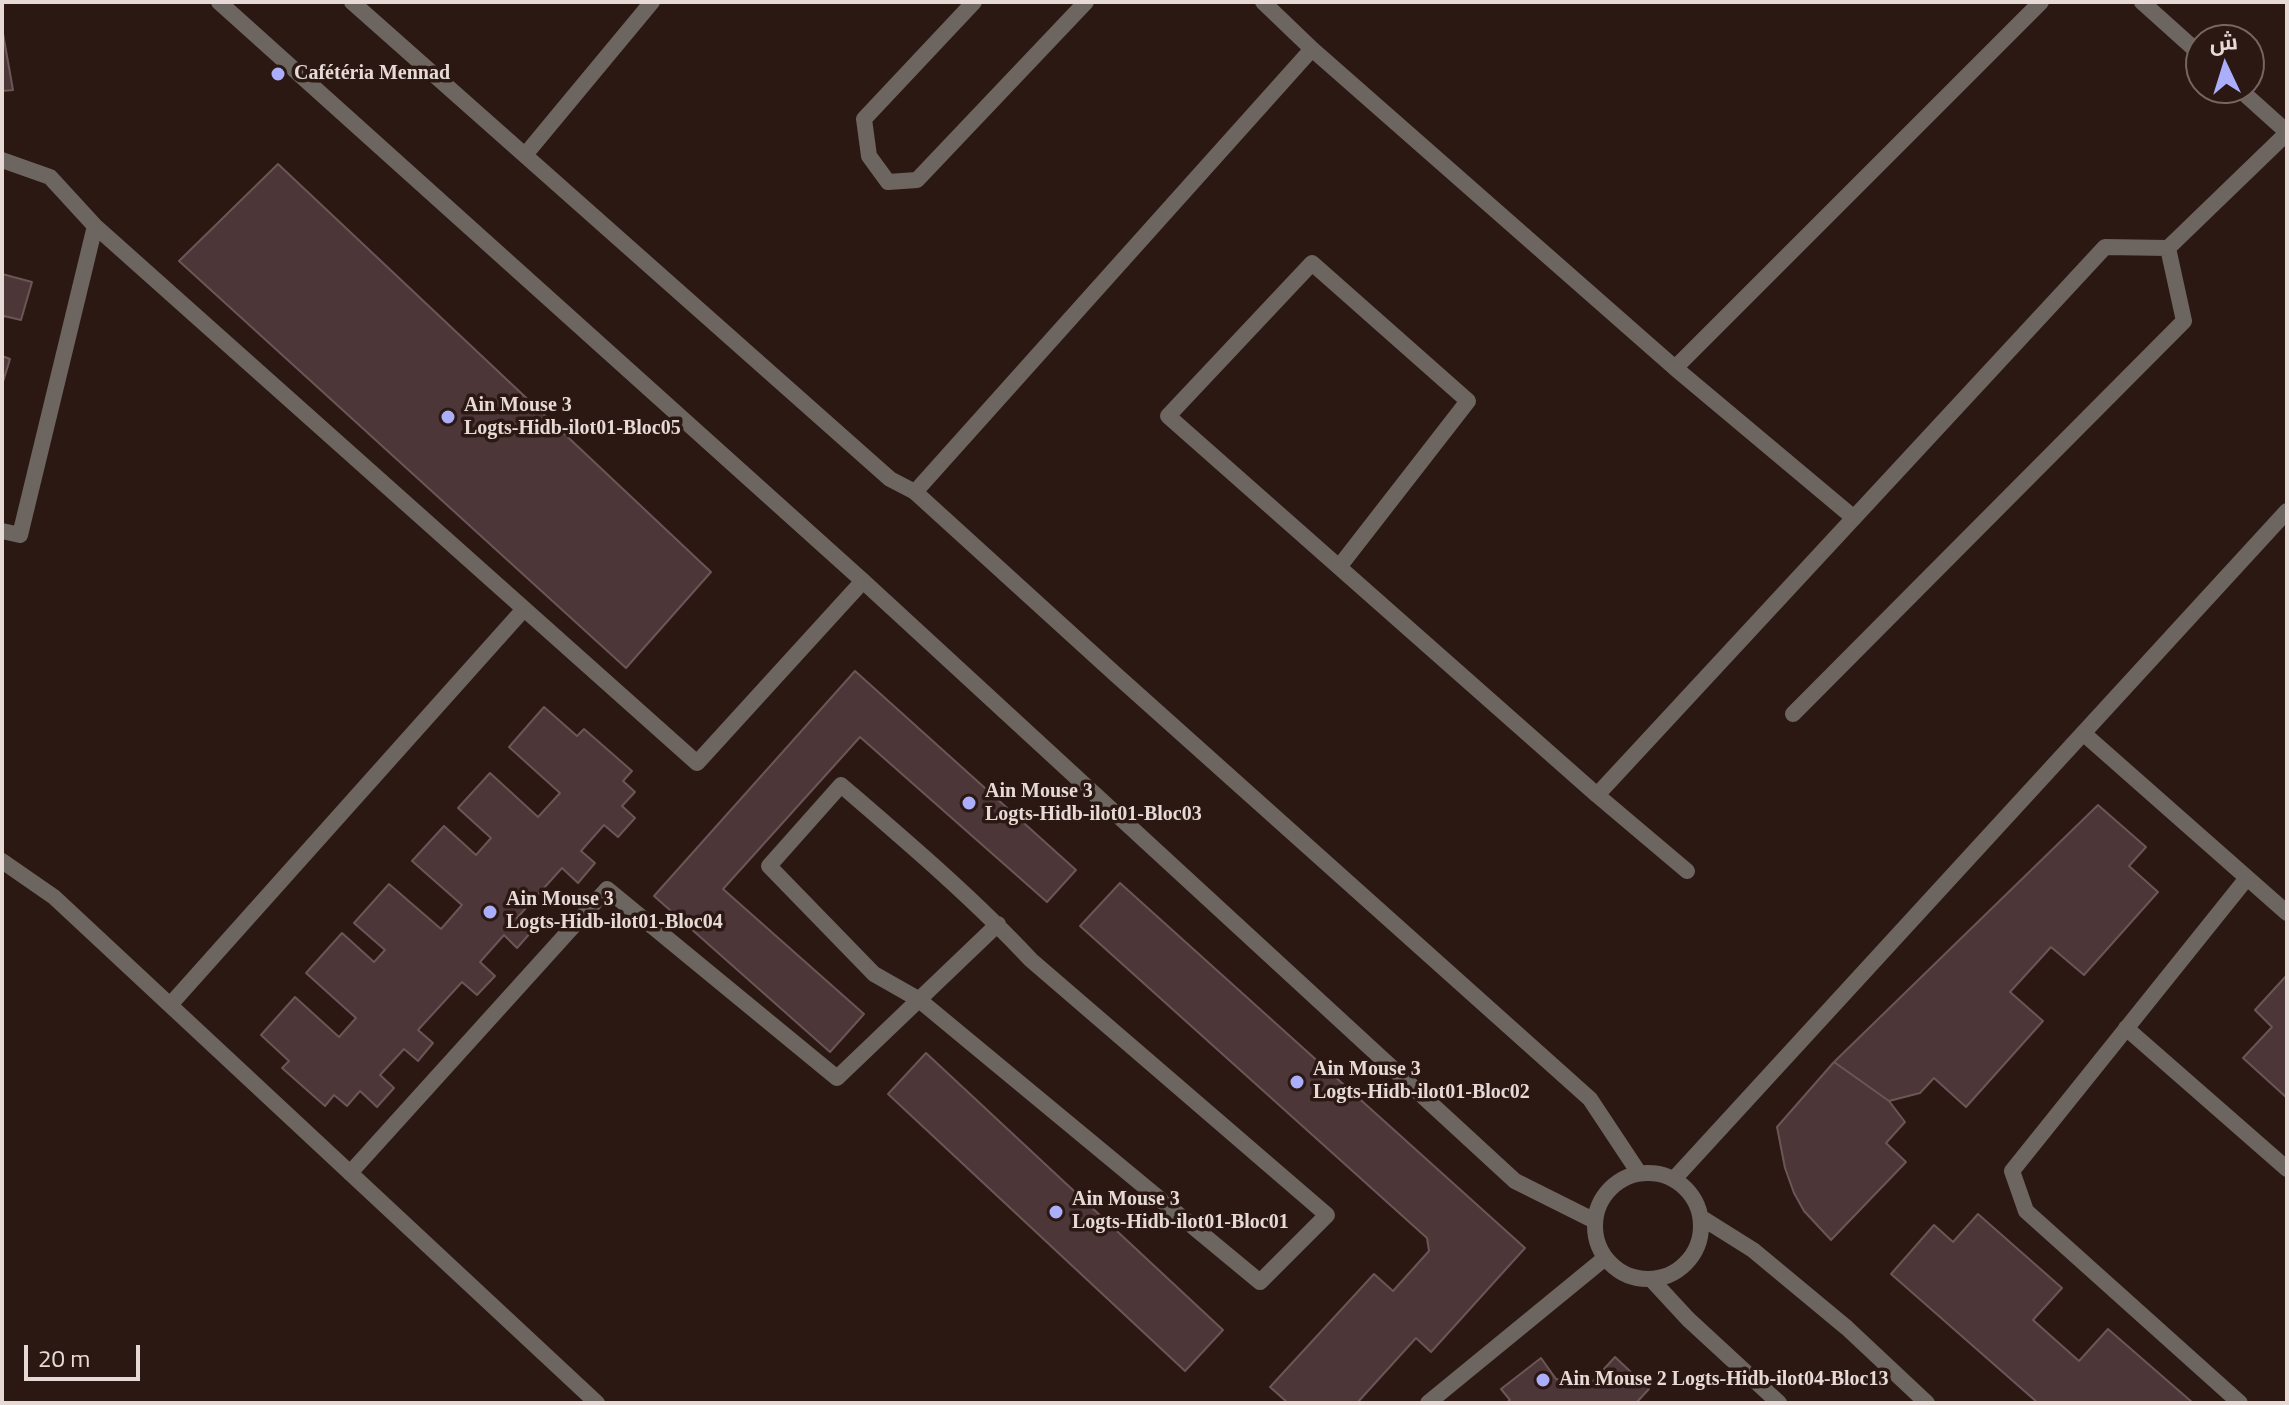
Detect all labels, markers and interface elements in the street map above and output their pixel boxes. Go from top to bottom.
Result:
text: ش [2208,20,2239,64]
north arrow [2185,24,2265,104]
place label: Cafétéria Mennad [294,62,447,86]
marker: Cafétéria Mennad [269,65,287,83]
place label: Ain Mouse 3 Logts-Hidb-ilot01-Bloc05 [464,394,685,441]
marker: Ain Mouse 3 Logts-Hidb-ilot01-Bloc05 [439,408,457,426]
place label: Ain Mouse 3 Logts-Hidb-ilot01-Bloc03 [985,780,1206,827]
marker: Ain Mouse 3 Logts-Hidb-ilot01-Bloc03 [960,794,978,812]
place label: Ain Mouse 3 Logts-Hidb-ilot01-Bloc04 [506,888,727,935]
marker: Ain Mouse 3 Logts-Hidb-ilot01-Bloc04 [481,903,499,921]
place label: Ain Mouse 3 Logts-Hidb-ilot01-Bloc02 [1313,1058,1534,1105]
marker: Ain Mouse 3 Logts-Hidb-ilot01-Bloc02 [1288,1073,1306,1091]
place label: Ain Mouse 3 Logts-Hidb-ilot01-Bloc01 [1072,1188,1293,1235]
marker: Ain Mouse 3 Logts-Hidb-ilot01-Bloc01 [1047,1203,1065,1221]
scale bar [28,1329,144,1379]
text: 20 m [38,1336,90,1381]
place label: Ain Mouse 2 Logts-Hidb-ilot04-Bloc13 [1559,1368,1891,1392]
marker: Ain Mouse 2 Logts-Hidb-ilot04-Bloc13 [1534,1371,1552,1389]

